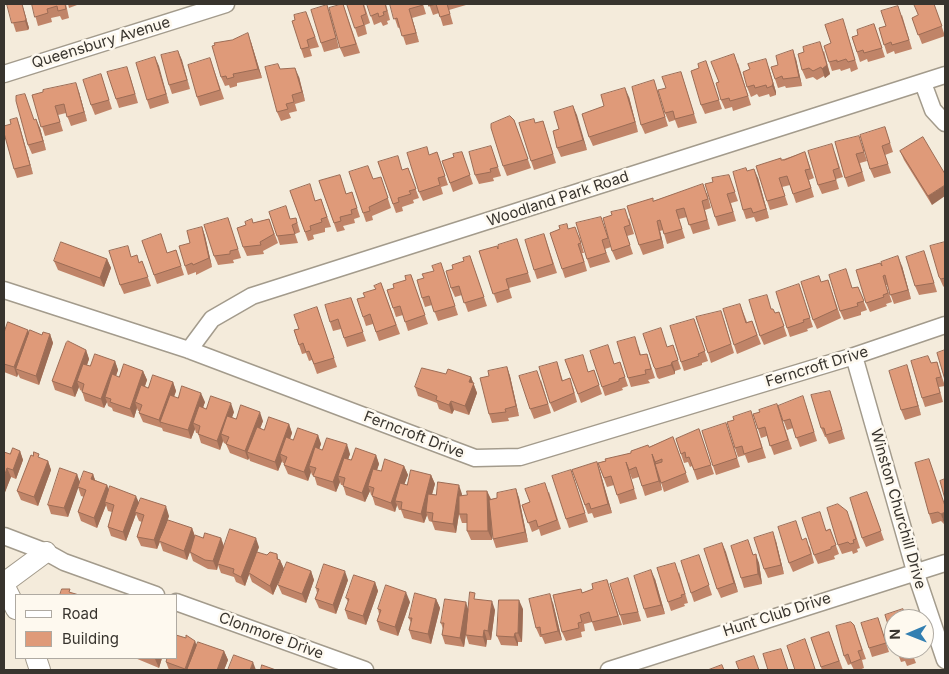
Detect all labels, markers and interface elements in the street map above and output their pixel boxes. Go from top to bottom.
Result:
street label: Queensbury Avenue [30,13,172,73]
street label: Woodland Park Road [485,168,631,230]
street label: Ferncroft Drive [764,343,870,391]
street label: Ferncroft Drive [361,408,467,462]
street label: Winston Churchill Drive [866,427,930,591]
street label: Hunt Club Drive [721,589,833,641]
legend [15,594,178,659]
text: Road [62,604,98,623]
street label: Clonmore Drive [216,609,326,663]
north arrow [884,609,934,659]
text: Building [62,629,119,648]
text: N [886,629,903,640]

